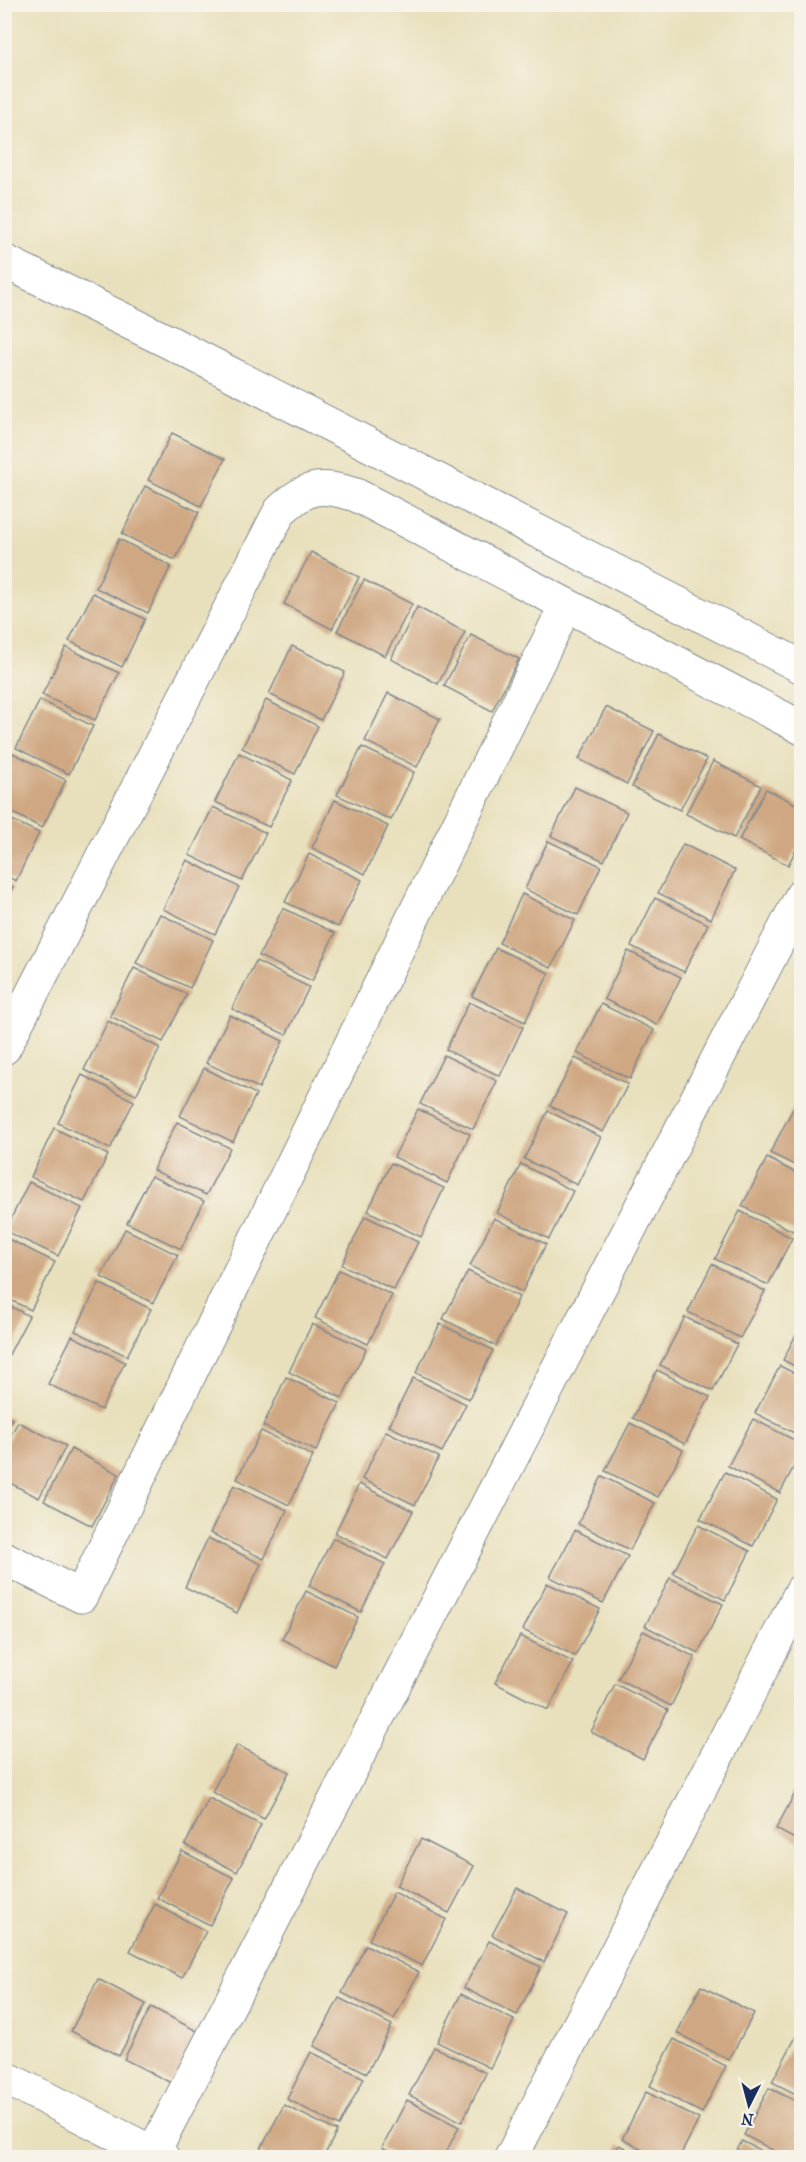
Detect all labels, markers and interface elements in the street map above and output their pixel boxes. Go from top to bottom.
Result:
north arrow [719,2075,779,2135]
text: N [740,2109,755,2130]

